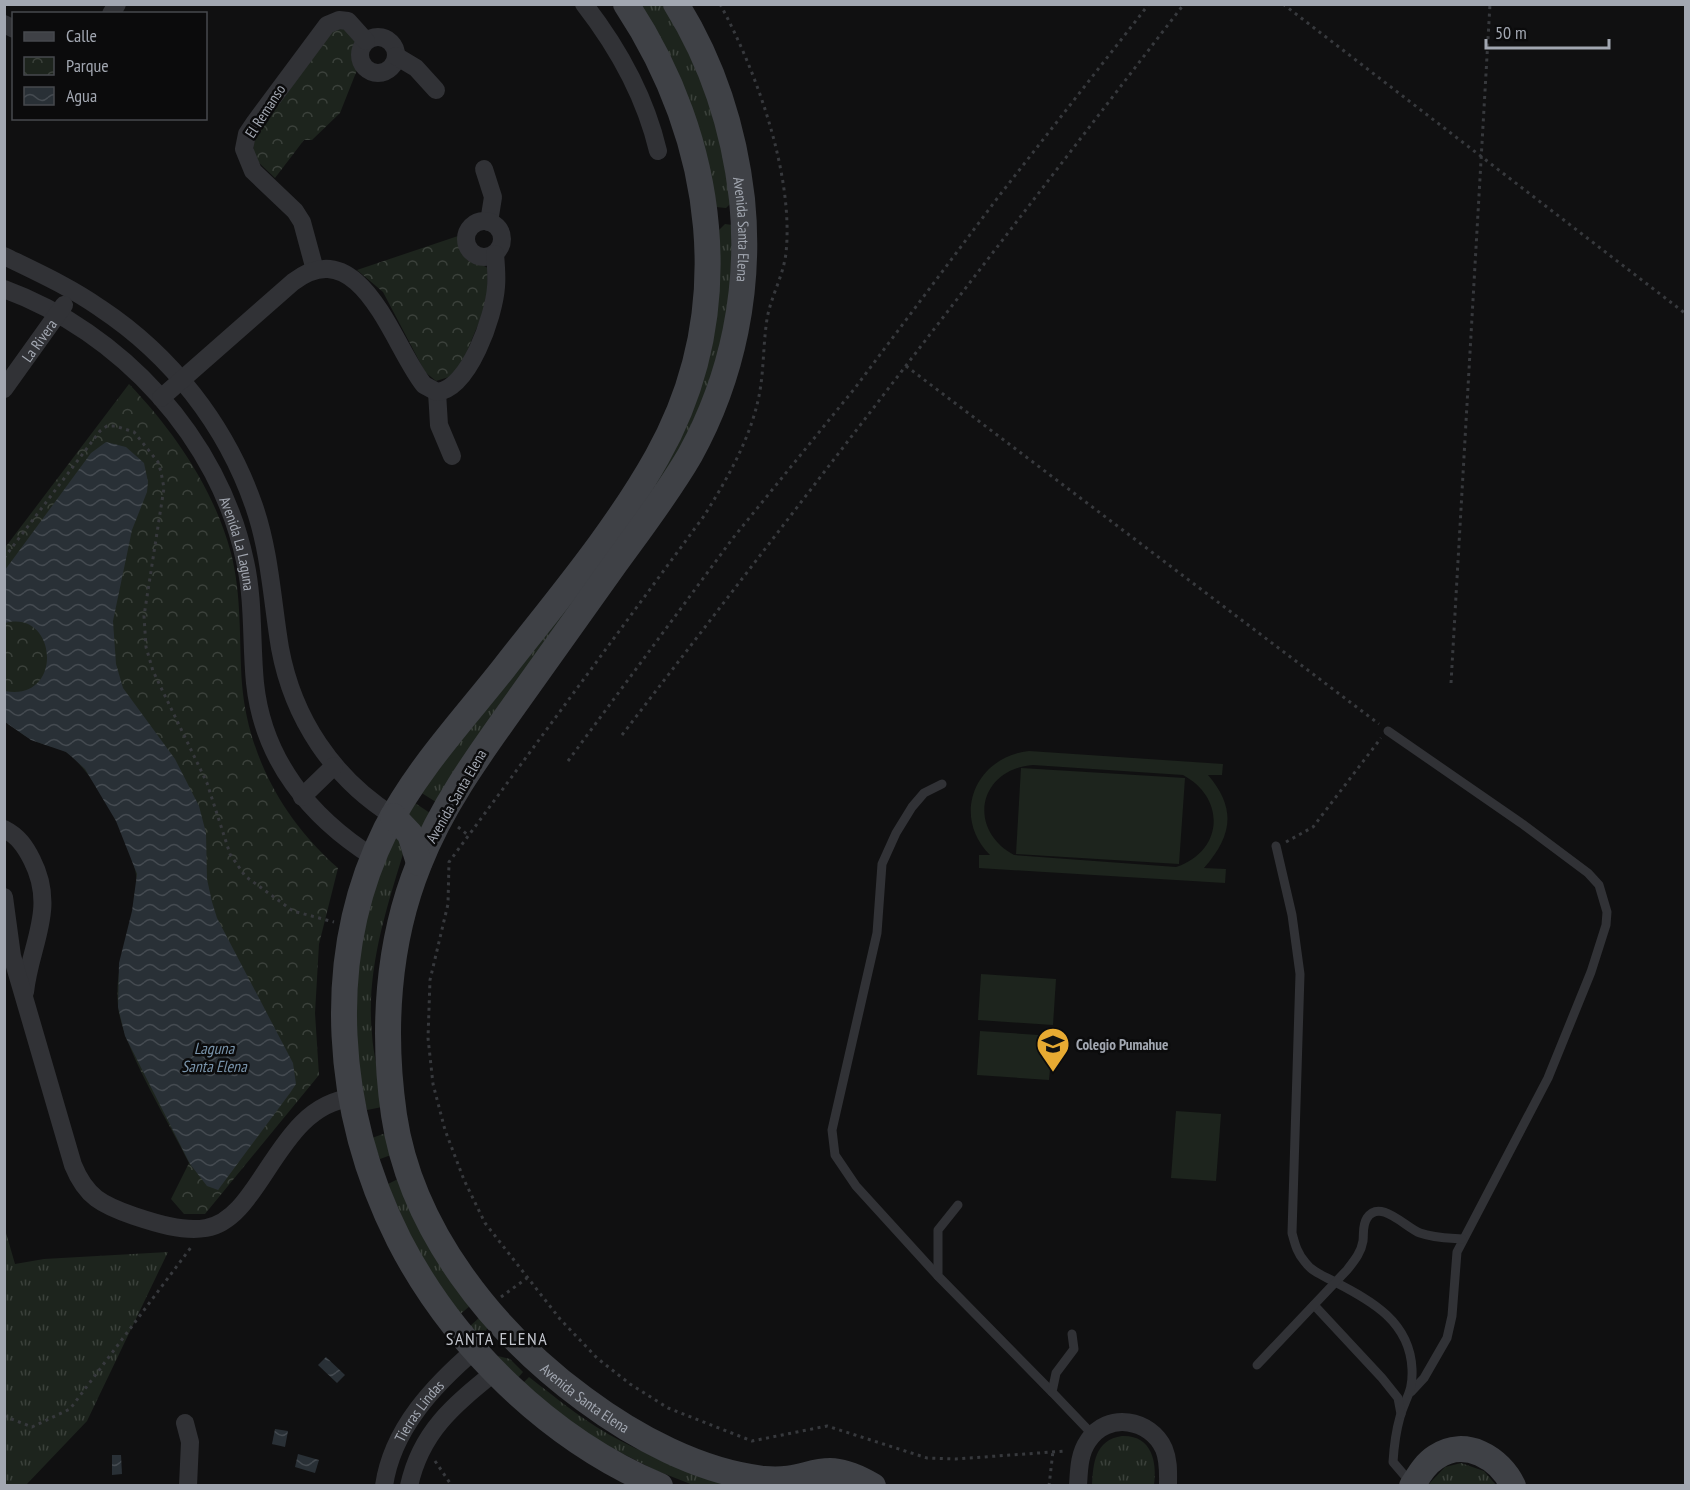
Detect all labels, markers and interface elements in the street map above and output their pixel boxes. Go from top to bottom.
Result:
legend [12,12,207,120]
scale bar [1486,12,1609,50]
text: 50 m [1495,21,1527,44]
text: Calle [66,24,97,47]
text: Parque [66,54,109,77]
street label: El Remanso [241,81,289,141]
text: Agua [66,84,97,107]
street label: Avenida Santa Elena [730,175,754,283]
street label: La Rivera [17,315,61,365]
street label: Avenida La Laguna [216,494,259,592]
street label: Avenida Santa Elena [421,746,491,846]
school or university icon: Colegio Pumahue [1035,1026,1071,1073]
place label: Colegio Pumahue [1076,1035,1168,1054]
water label: Laguna Santa Elena [181,1038,248,1076]
district label: SANTA ELENA [446,1327,548,1350]
street label: Avenida Santa Elena [537,1359,633,1437]
street label: Tierras Lindas [390,1376,447,1445]

